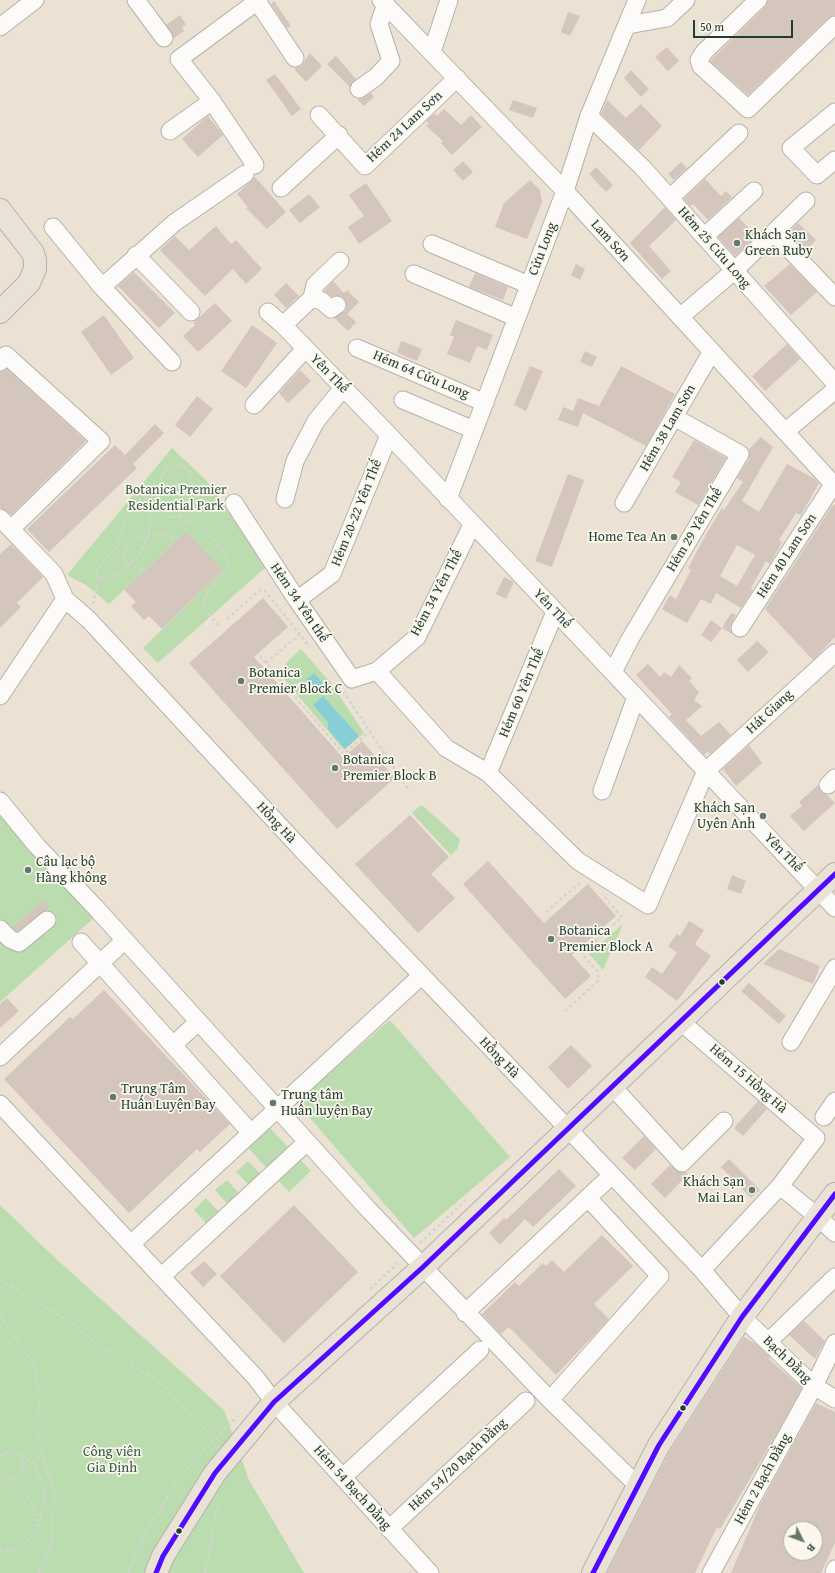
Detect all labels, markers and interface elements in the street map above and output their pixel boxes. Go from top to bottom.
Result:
scale bar [695,12,795,38]
text: 50 m [700,18,724,35]
street label: Hẻm 24 Lam Sơn [364,88,446,166]
street label: Hẻm 25 Cửu Long [674,204,754,292]
street label: Lam Sơn [587,217,633,265]
street label: Cửu Long [525,220,561,278]
place label: Khách Sạn Green Ruby [745,227,813,260]
marker: Khách Sạn Green Ruby [732,238,742,248]
street label: Hẻm 64 Cửu Long [370,347,472,403]
street label: Yên Thế [306,351,352,397]
street label: Hẻm 38 Lam Sơn [636,382,700,474]
street label: Hẻm 20-22 Yên Thế [328,457,386,569]
park label: Botanica Premier Residential Park [125,482,227,514]
street label: Hẻm 29 Yên Thế [663,485,727,575]
street label: Hẻm 40 Lam Sơn [753,511,821,601]
place label: Home Tea An [589,529,666,545]
marker: Home Tea An [669,532,679,542]
street label: Hẻm 34 Yên Thế [407,547,467,639]
street label: Hẻm 34 Yên thế [266,560,332,646]
street label: Yên Thế [529,586,575,632]
street label: Hẻm 60 Yên Thế [496,646,548,740]
place label: Botanica Premier Block C [249,665,342,698]
marker: Botanica Premier Block C [236,676,246,686]
street label: Hát Giang [743,686,797,738]
place label: Botanica Premier Block B [343,752,437,784]
marker: Botanica Premier Block B [330,763,340,773]
street label: Hồng Hà [253,799,299,847]
place label: Khách Sạn Uyên Anh [694,800,755,832]
marker: Khách Sạn Uyên Anh [758,811,768,821]
street label: Yên Thế [760,830,806,876]
place label: Câu lạc bộ Hàng không [36,854,107,886]
marker: Câu lạc bộ Hàng không [23,865,33,875]
place label: Botanica Premier Block A [559,923,653,956]
marker: Botanica Premier Block A [546,934,556,944]
unlabelled marker [717,977,727,987]
street label: Hồng Hà [476,1034,522,1082]
street label: Hẻm 15 Hồng Hà [706,1041,790,1117]
place label: Trung Tâm Huấn Luyện Bay [121,1081,216,1114]
place label: Trung tâm Huấn luyện Bay [281,1087,373,1120]
marker: Trung Tâm Huấn Luyện Bay [108,1092,118,1102]
marker: Trung tâm Huấn luyện Bay [268,1098,278,1108]
place label: Khách Sạn Mai Lan [683,1174,744,1206]
marker: Khách Sạn Mai Lan [747,1185,757,1195]
street label: Bạch Đằng [759,1333,815,1387]
unlabelled marker [678,1403,688,1413]
street label: Hẻm 54/20 Bạch Đằng [405,1415,511,1515]
street label: Hẻm 2 Bạch Đằng [731,1430,795,1528]
street label: Hẻm 54 Bạch Đằng [309,1442,395,1534]
park label: Công viên Gia Định [83,1444,141,1476]
north arrow [783,1521,823,1561]
unlabelled marker [174,1526,184,1536]
text: B [803,1540,819,1556]

